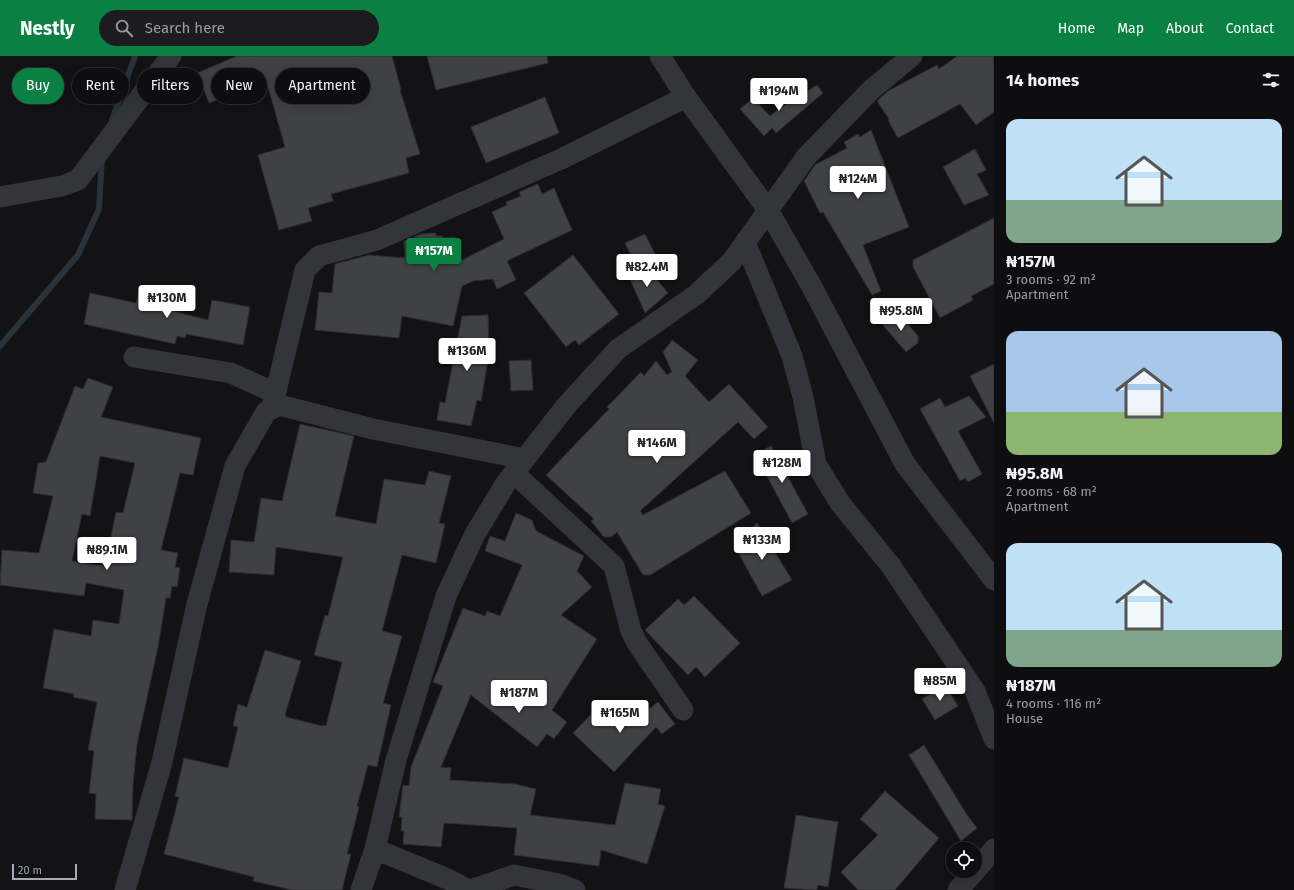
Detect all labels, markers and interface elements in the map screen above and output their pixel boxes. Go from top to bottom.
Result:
search box [99,10,379,46]
text: Nestly [20,17,75,40]
icon: search [113,17,135,39]
text: Search here [145,19,225,37]
text: Home [1058,20,1095,37]
text: Map [1117,20,1144,37]
text: About [1166,20,1204,37]
text: Contact [1226,20,1274,37]
chip: Buy [12,68,64,104]
chip: Rent [72,68,129,104]
chip: Filters [137,68,203,104]
chip: New [211,68,267,104]
chip: Apartment [275,68,370,104]
icon: filters [1260,69,1282,91]
text: 14 homes [1006,70,1079,91]
pin: ₦194M [751,78,807,112]
text: ₦194M [759,83,799,98]
icon: home [1108,145,1180,217]
pin: ₦124M [830,166,886,200]
text: ₦124M [839,171,877,186]
pin: ₦157M [406,238,462,272]
text: ₦157M [415,243,453,258]
text: ₦157M [1006,251,1055,272]
pin: ₦82.4M [614,254,680,288]
text: ₦82.4M [625,259,669,274]
text: 3 rooms · 92 m² [1006,272,1096,287]
pin: ₦130M [139,285,195,319]
text: Apartment [1006,287,1068,302]
text: ₦130M [147,290,187,305]
pin: ₦95.8M [868,298,934,332]
text: ₦95.8M [879,303,923,318]
pin: ₦136M [439,338,495,372]
text: ₦136M [448,343,486,358]
icon: home [1108,357,1180,429]
pin: ₦146M [629,430,685,464]
text: ₦146M [637,435,677,450]
pin: ₦128M [754,450,810,484]
text: ₦128M [762,455,802,470]
text: ₦95.8M [1006,463,1063,484]
text: 2 rooms · 68 m² [1006,484,1097,499]
text: Apartment [1006,499,1068,514]
pin: ₦133M [734,527,790,561]
text: ₦133M [743,532,781,547]
pin: ₦89.1M [74,537,140,571]
text: ₦89.1M [86,542,128,557]
icon: home [1108,569,1180,641]
pin: ₦85M [916,668,964,702]
text: ₦85M [923,673,957,688]
text: ₦187M [1006,675,1056,696]
pin: ₦187M [491,680,547,714]
text: ₦187M [500,685,538,700]
text: 4 rooms · 116 m² [1006,696,1101,711]
pin: ₦165M [592,700,648,734]
text: ₦165M [600,705,640,720]
text: House [1006,711,1043,726]
map controls [946,842,982,878]
button: locate [946,842,982,878]
scale bar [12,862,77,881]
text: 20 m [18,864,42,877]

